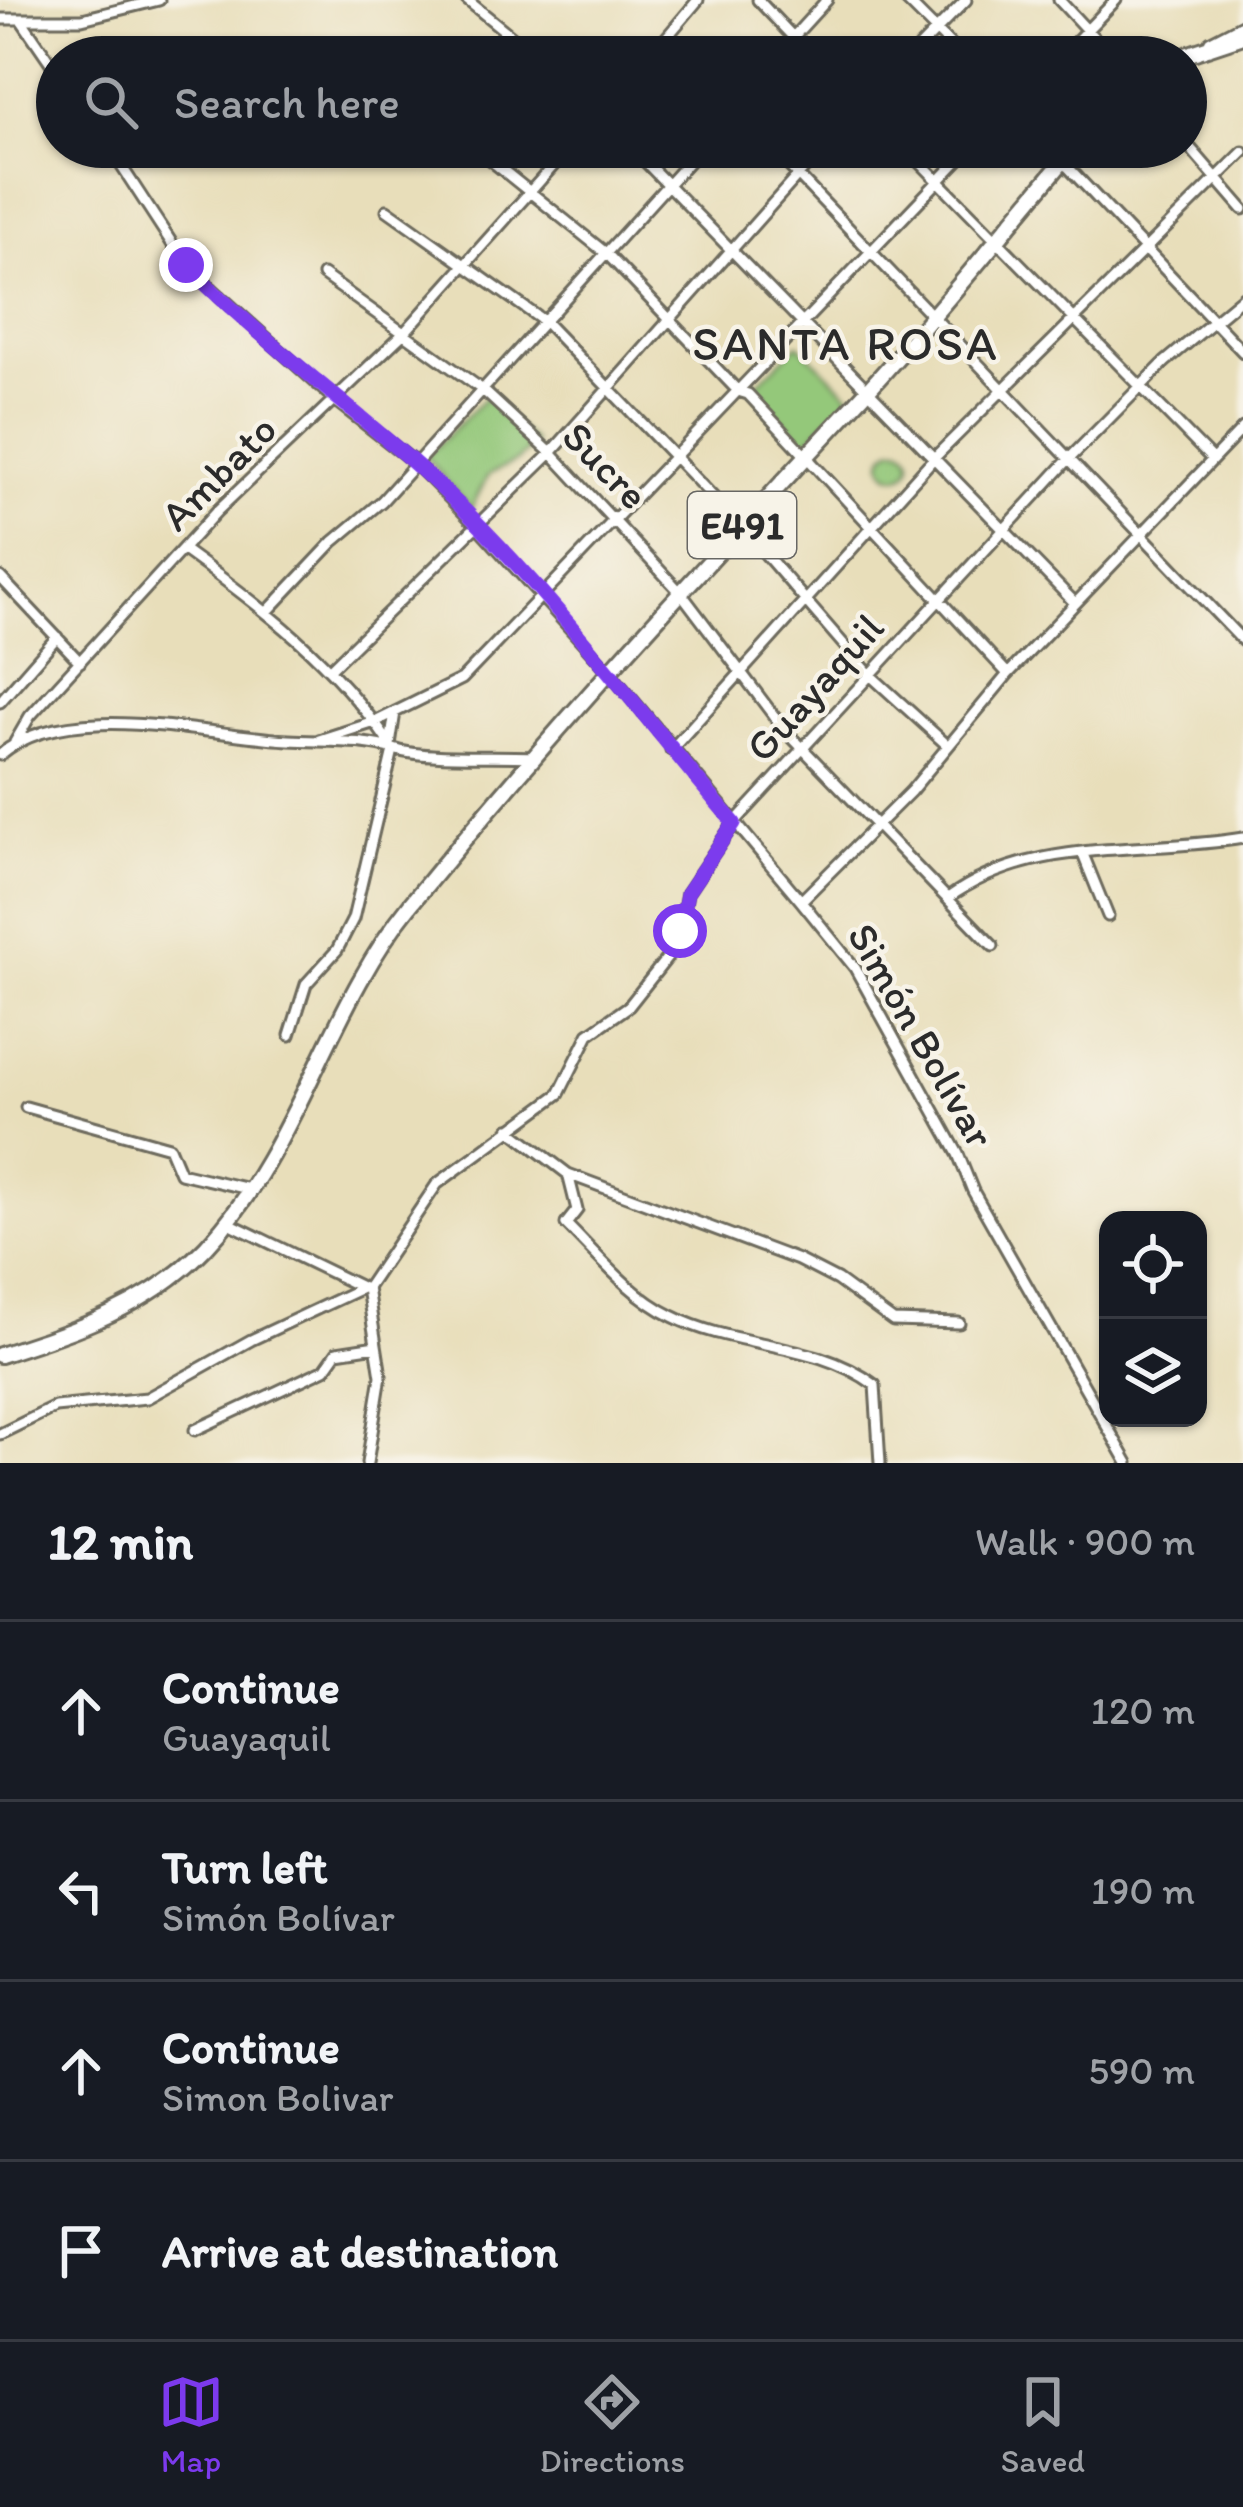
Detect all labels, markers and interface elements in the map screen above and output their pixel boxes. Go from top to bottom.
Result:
search box [36,36,1207,168]
icon: search [78,69,144,135]
text: Search here [174,75,400,129]
route end [159,238,213,292]
district label: SANTA ROSA [692,314,1000,372]
street label: Ambato [150,404,287,541]
street label: Sucre [552,411,660,520]
road number: E491 [688,492,796,558]
street label: Guayaquil [735,603,894,772]
route start [653,904,707,958]
street label: Simón Bolívar [837,914,1006,1157]
map controls [1099,1211,1207,1427]
button: locate [1099,1211,1207,1319]
button: layers [1099,1319,1207,1427]
text: 12 min [48,1511,193,1572]
text: Walk · 900 m [975,1518,1195,1565]
text: Continue [162,1660,340,1714]
icon: ahead [48,1678,114,1744]
text: 120 m [1091,1687,1195,1734]
text: Guayaquil [162,1714,331,1761]
text: Turn left [162,1840,328,1894]
icon: left [48,1858,114,1924]
text: 190 m [1091,1867,1195,1914]
text: Simón Bolívar [162,1894,395,1941]
text: Continue [162,2020,340,2074]
icon: ahead [48,2038,114,2104]
text: 590 m [1089,2047,1195,2094]
text: Simon Bolivar [162,2074,394,2121]
icon: arrive [48,2218,114,2284]
text: Arrive at destination [162,2224,558,2278]
tab: Map [158,2369,224,2480]
tab: Directions [540,2369,685,2480]
tab: Saved [1001,2369,1085,2480]

